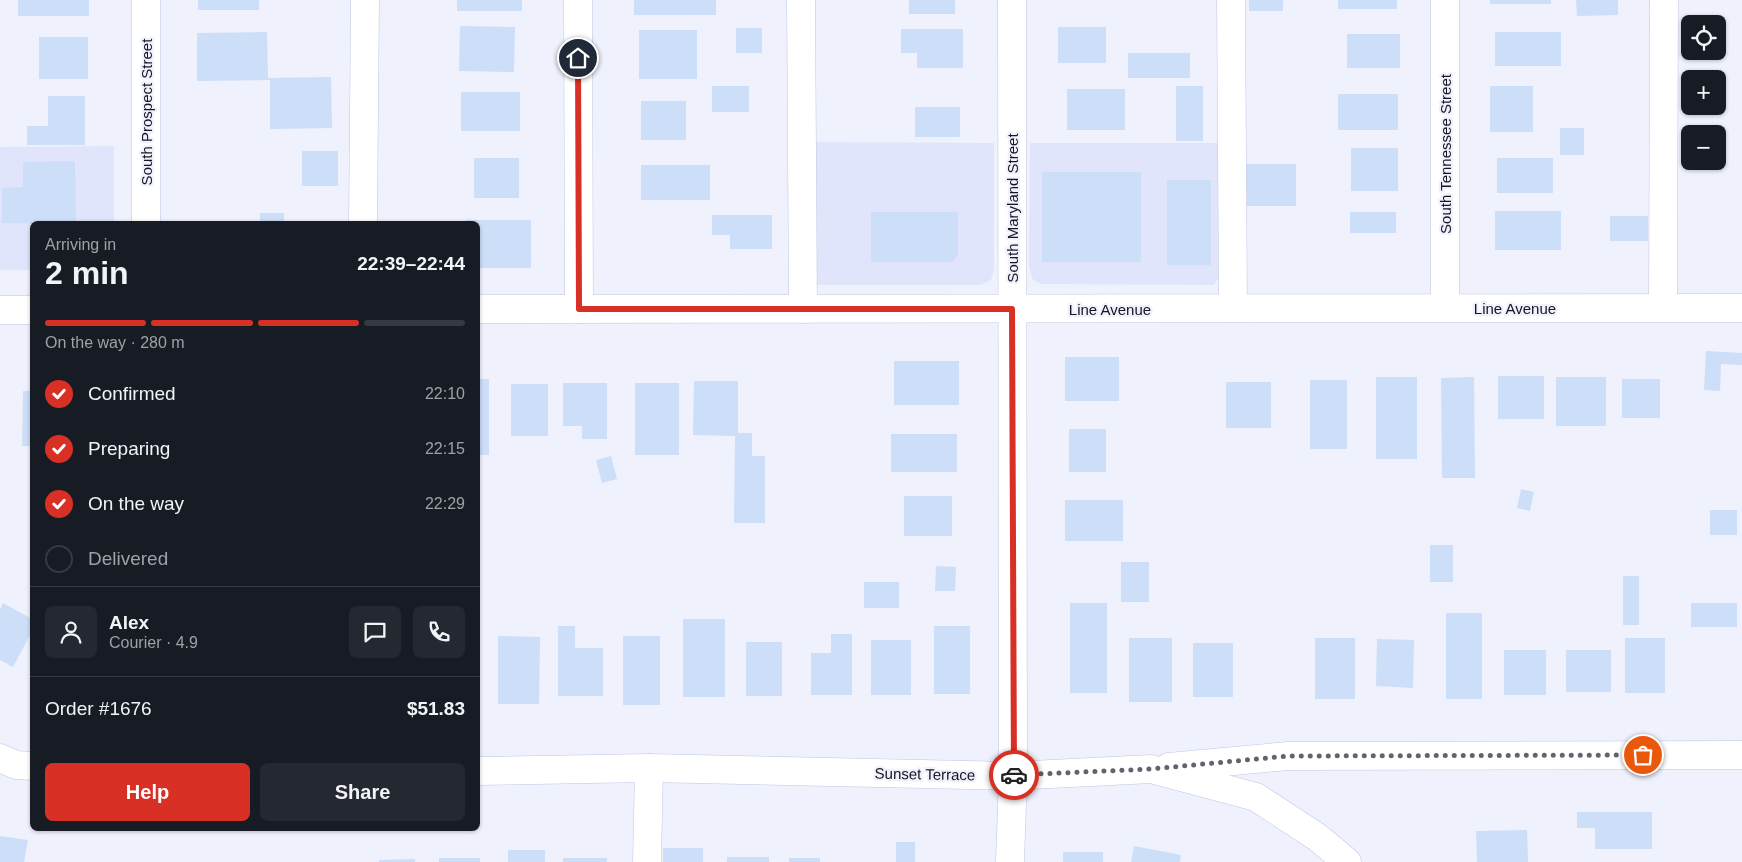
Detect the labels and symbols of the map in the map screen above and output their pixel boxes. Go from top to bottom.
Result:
pin [557,37,599,79]
street label: South Prospect Street [138,38,155,185]
street label: South Tennessee Street [1437,73,1454,234]
street label: South Maryland Street [1004,133,1021,283]
street label: Line Avenue [1474,300,1556,317]
street label: Line Avenue [1069,301,1151,318]
pin [1622,734,1664,776]
courier [989,750,1039,800]
street label: Sunset Terrace [875,765,975,783]

